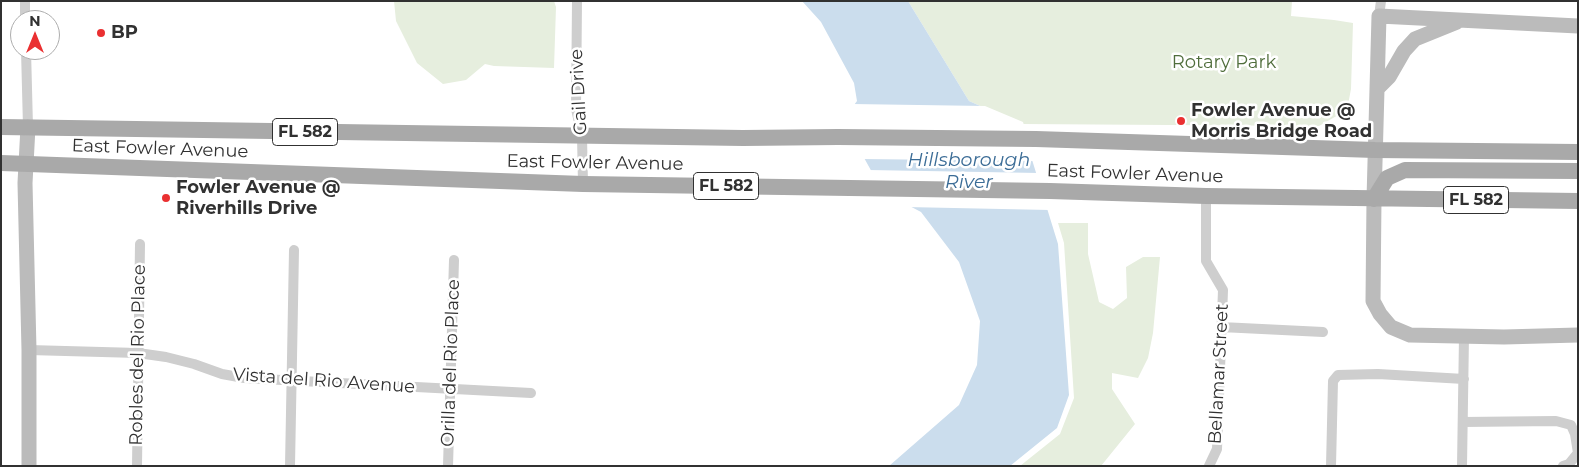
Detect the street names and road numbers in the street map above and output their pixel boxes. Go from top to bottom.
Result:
street label: Gail Drive [566,48,592,136]
road number: FL 582 [272,118,338,146]
street label: East Fowler Avenue [71,135,249,163]
street label: East Fowler Avenue [506,151,684,175]
street label: East Fowler Avenue [1046,160,1224,188]
road number: FL 582 [694,172,758,200]
road number: FL 582 [1444,186,1508,214]
street label: Robles del Rio Place [126,264,150,446]
street label: Orilla del Rio Place [437,279,465,447]
street label: Bellamar Street [1205,303,1233,445]
street label: Vista del Rio Avenue [232,364,416,398]

